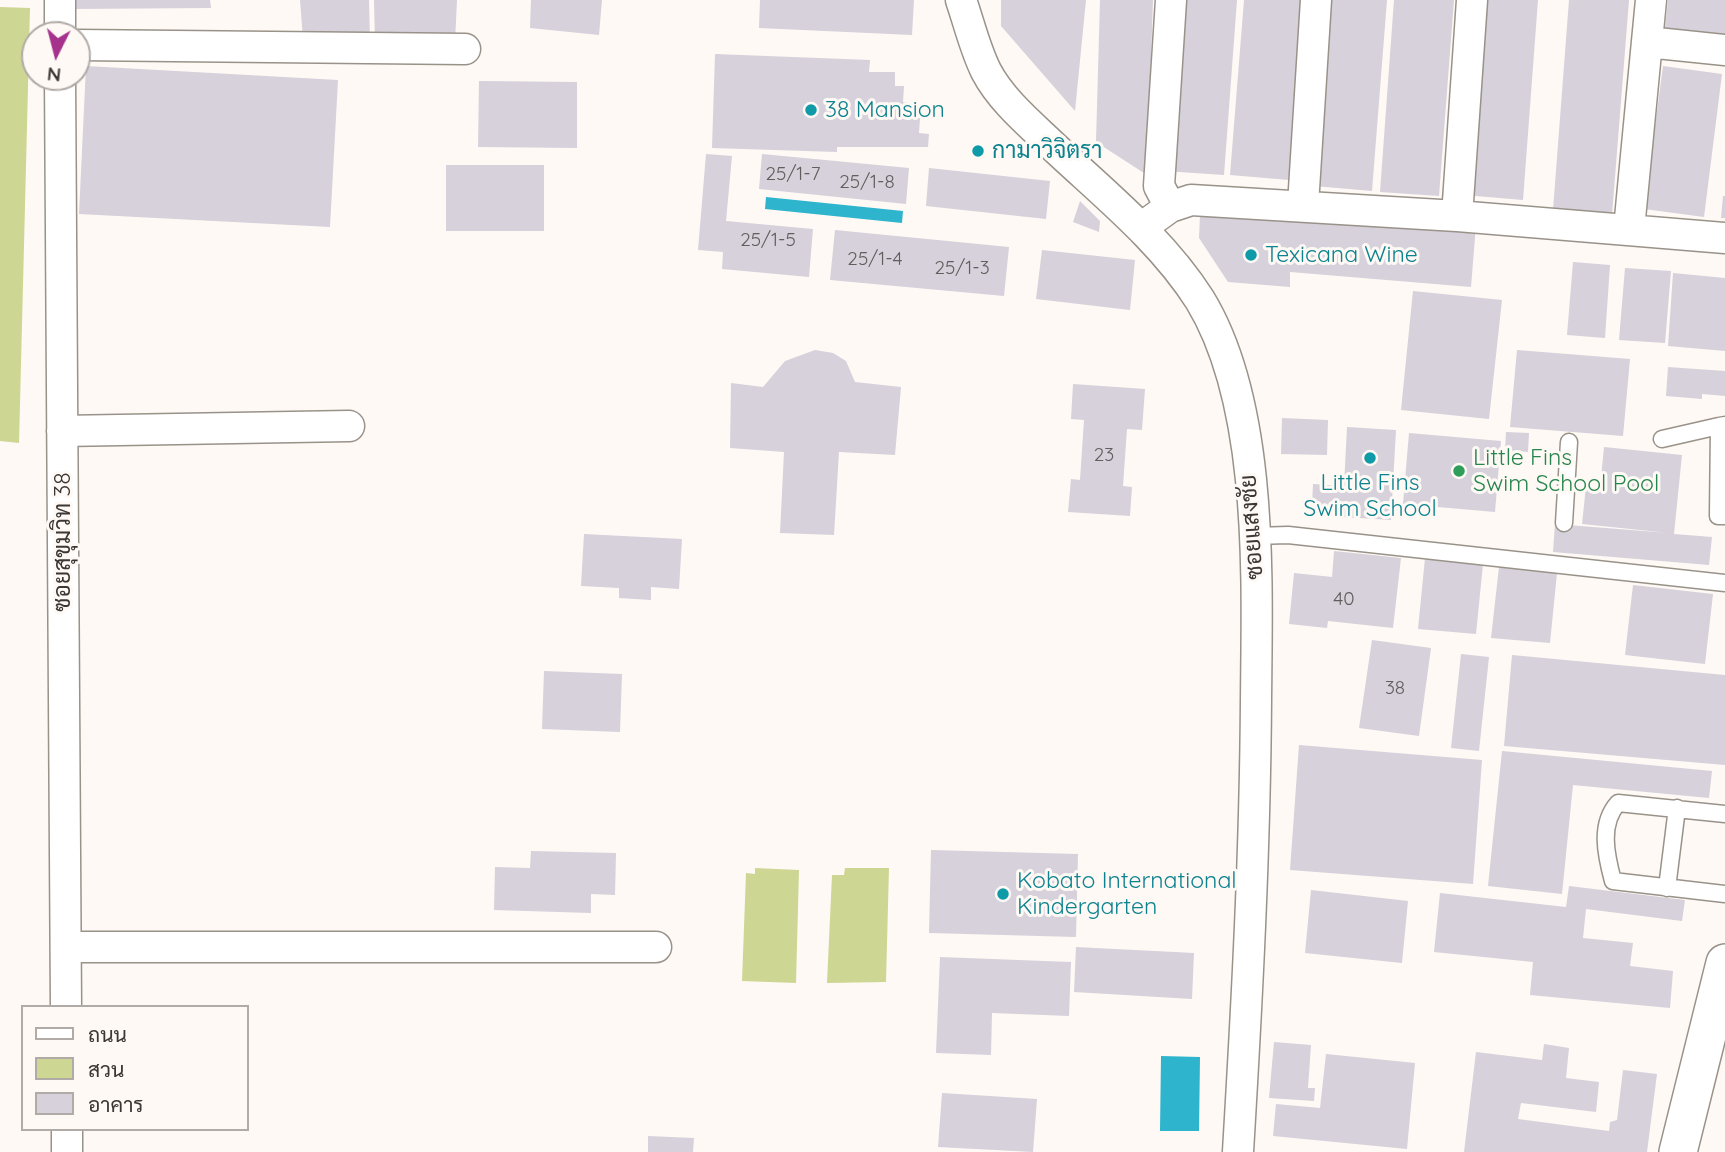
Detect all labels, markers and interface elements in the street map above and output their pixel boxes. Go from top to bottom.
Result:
north arrow [21,21,91,91]
text: N [46,62,62,88]
place label: 38 Mansion [825,96,945,124]
marker: 38 Mansion [803,102,819,118]
place label: กามาวิจิตรา [992,137,1102,165]
marker: กามาวิจิตรา [970,143,986,159]
house number: 25/1-7 [766,163,820,185]
house number: 25/1-8 [839,171,895,193]
house number: 25/1-5 [740,229,796,251]
place label: Texicana Wine [1265,241,1418,269]
marker: Texicana Wine [1243,247,1259,263]
house number: 25/1-4 [847,248,903,270]
house number: 25/1-3 [934,257,990,279]
house number: 23 [1094,444,1114,466]
place label: Little Fins Swim School Pool [1473,444,1659,498]
marker: Little Fins Swim School [1362,450,1378,466]
marker: Little Fins Swim School Pool [1451,463,1467,479]
place label: Little Fins Swim School [1303,469,1437,523]
street label: ซอยสุขุมวิท 38 [49,472,77,612]
street label: ซอยแสงชัย [1235,474,1269,580]
house number: 40 [1333,588,1355,610]
house number: 38 [1385,677,1405,699]
place label: Kobato International Kindergarten [1017,867,1237,921]
marker: Kobato International Kindergarten [995,886,1011,902]
legend [21,1005,248,1131]
text: ถนน [88,1021,127,1047]
text: สวน [88,1056,124,1082]
text: อาคาร [88,1091,144,1117]

